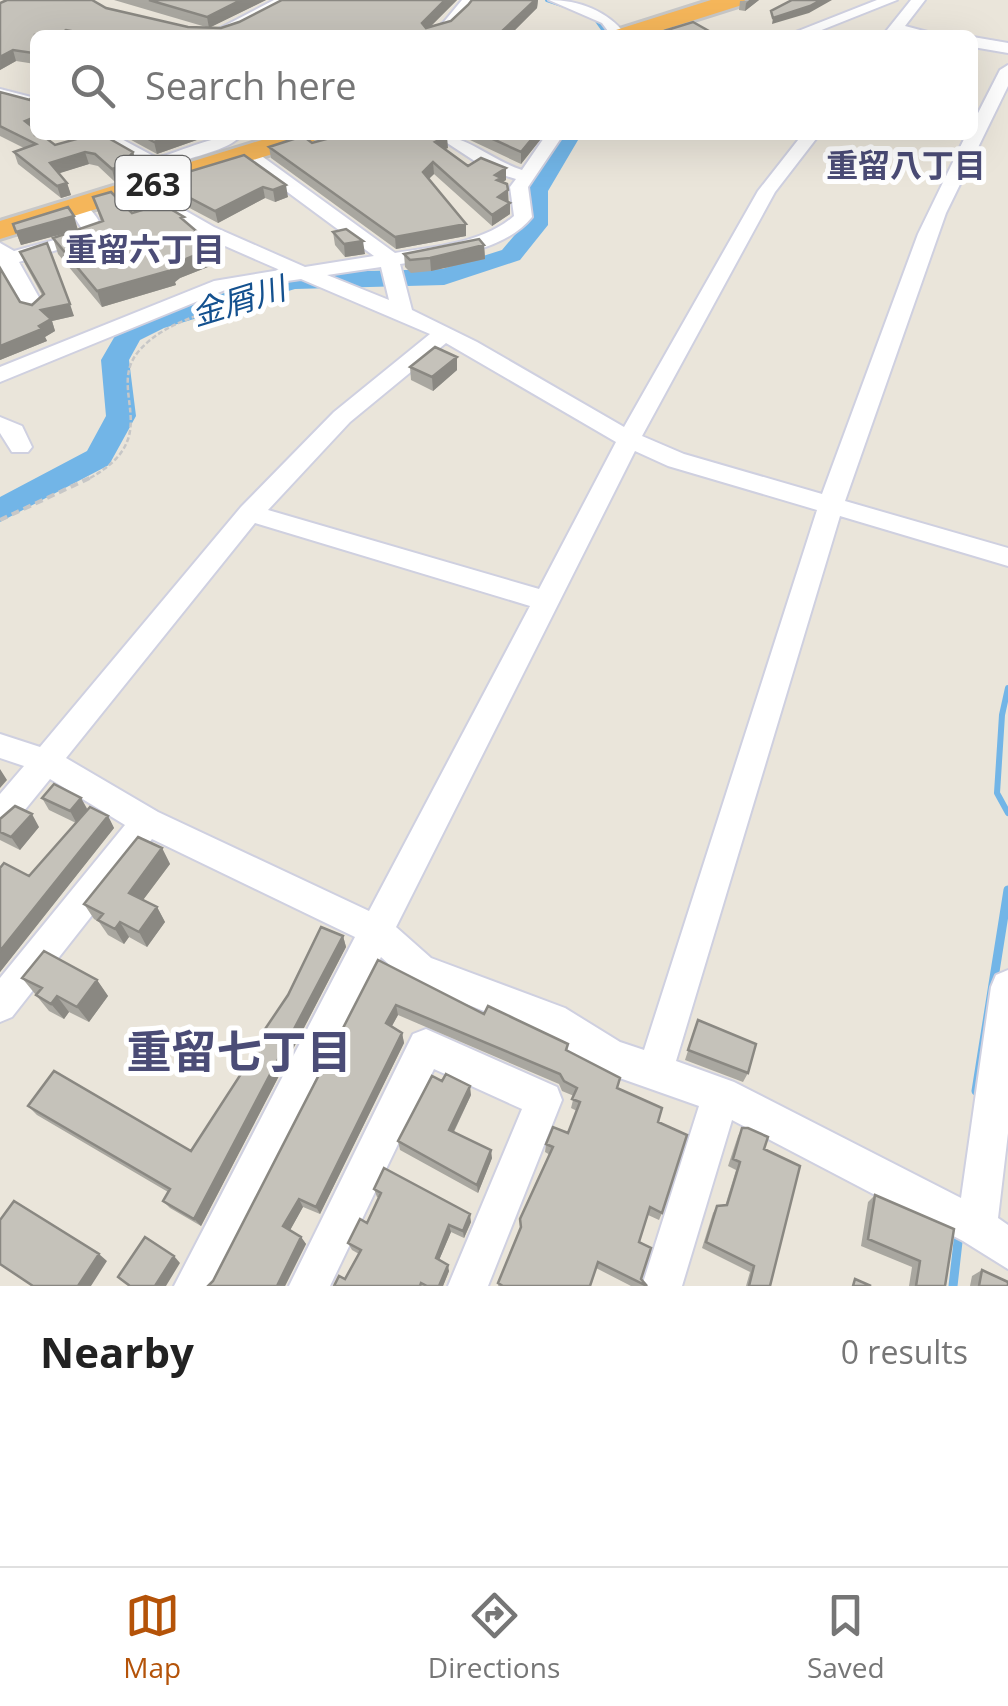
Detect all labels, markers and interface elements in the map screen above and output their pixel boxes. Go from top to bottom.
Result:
search box [30,30,978,140]
icon: search [65,58,120,113]
text: Search here [145,59,357,111]
district label: 重留八丁目 [826,143,986,186]
road number: 263 [116,156,190,210]
district label: 重留六丁目 [65,227,225,270]
water label: 金屑川 [186,265,293,335]
district label: 重留七丁目 [126,1020,352,1081]
text: Nearby [40,1323,194,1380]
text: 0 results [841,1330,968,1373]
tab: Map [123,1588,181,1686]
tab: Directions [428,1588,560,1686]
tab: Saved [807,1588,885,1686]

